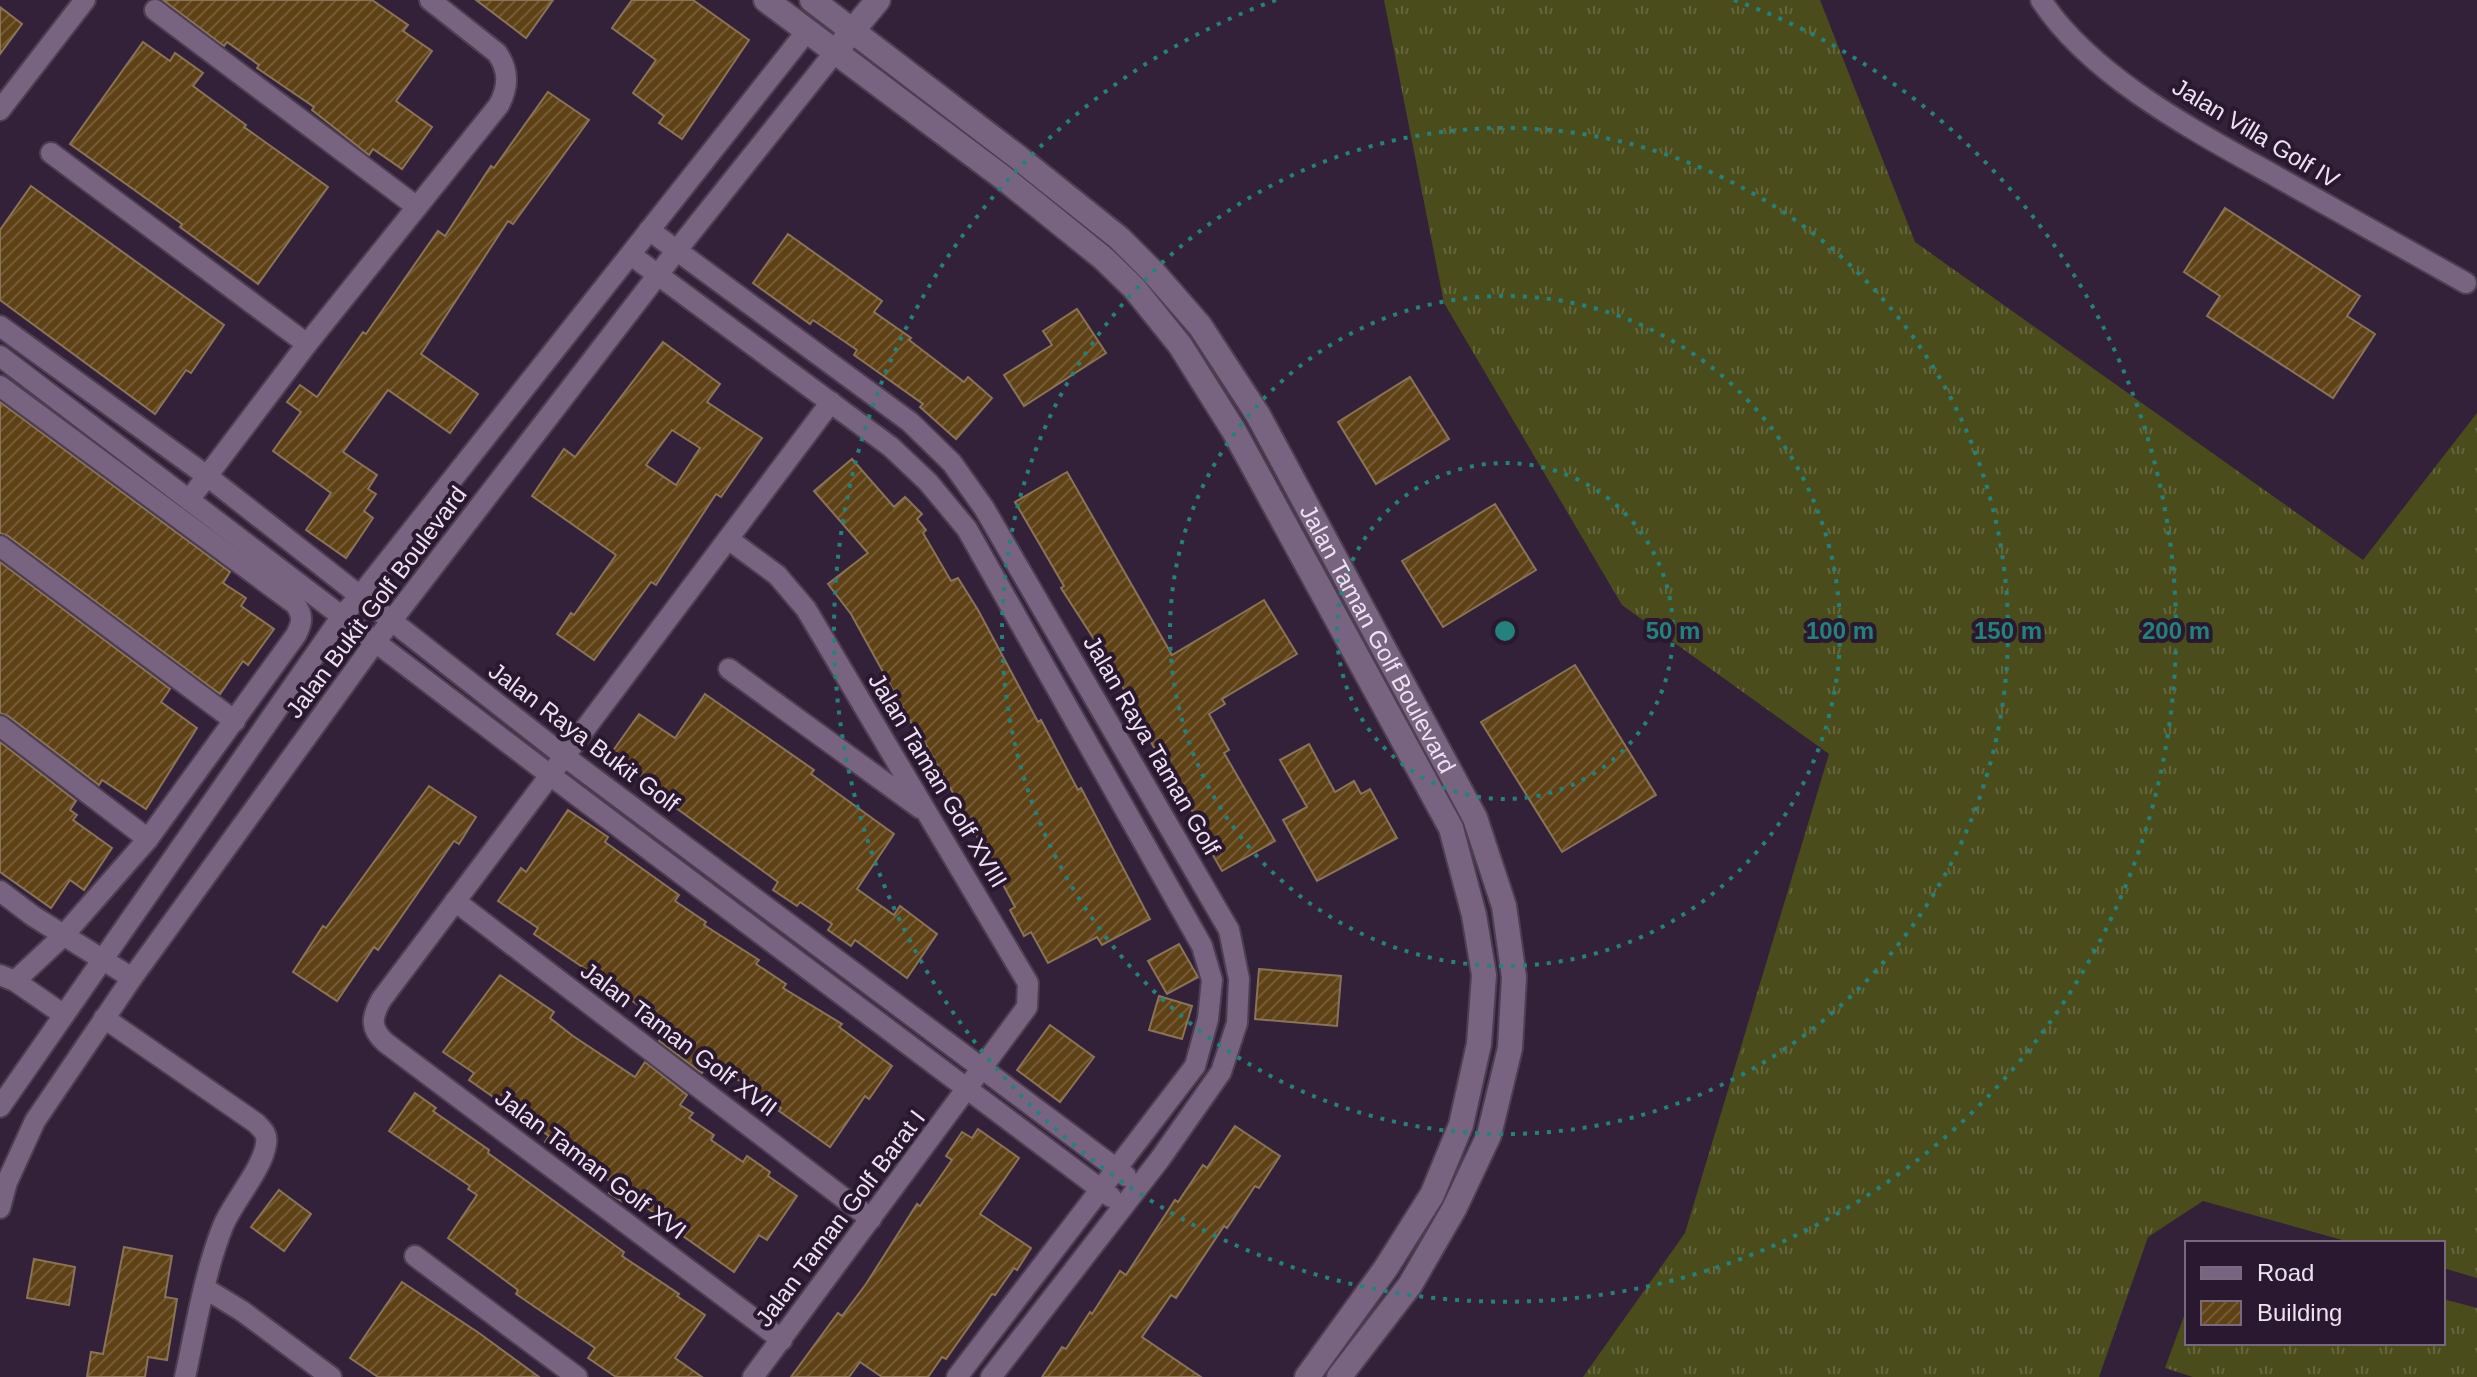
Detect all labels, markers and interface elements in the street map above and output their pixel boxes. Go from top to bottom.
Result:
street label: Jalan Villa Golf IV [2168,73,2344,193]
street label: Jalan Bukit Golf Boulevard [280,481,472,723]
street label: Jalan Taman Golf Boulevard [1295,499,1462,777]
centre of rings [1491,617,1519,645]
text: 50 m [1646,617,1700,644]
text: 100 m [1806,617,1874,644]
text: 150 m [1974,617,2042,644]
text: 200 m [2142,617,2210,644]
street label: Jalan Raya Taman Golf [1078,630,1226,860]
street label: Jalan Raya Bukit Golf [484,657,685,817]
street label: Jalan Taman Golf XVIII [863,668,1013,892]
street label: Jalan Taman Golf XVII [576,956,782,1122]
street label: Jalan Taman Golf XVI [490,1084,692,1244]
street label: Jalan Taman Golf Barat I [750,1105,930,1331]
legend [2185,1241,2445,1345]
text: Road [2257,1259,2314,1286]
text: Building [2257,1299,2342,1326]

